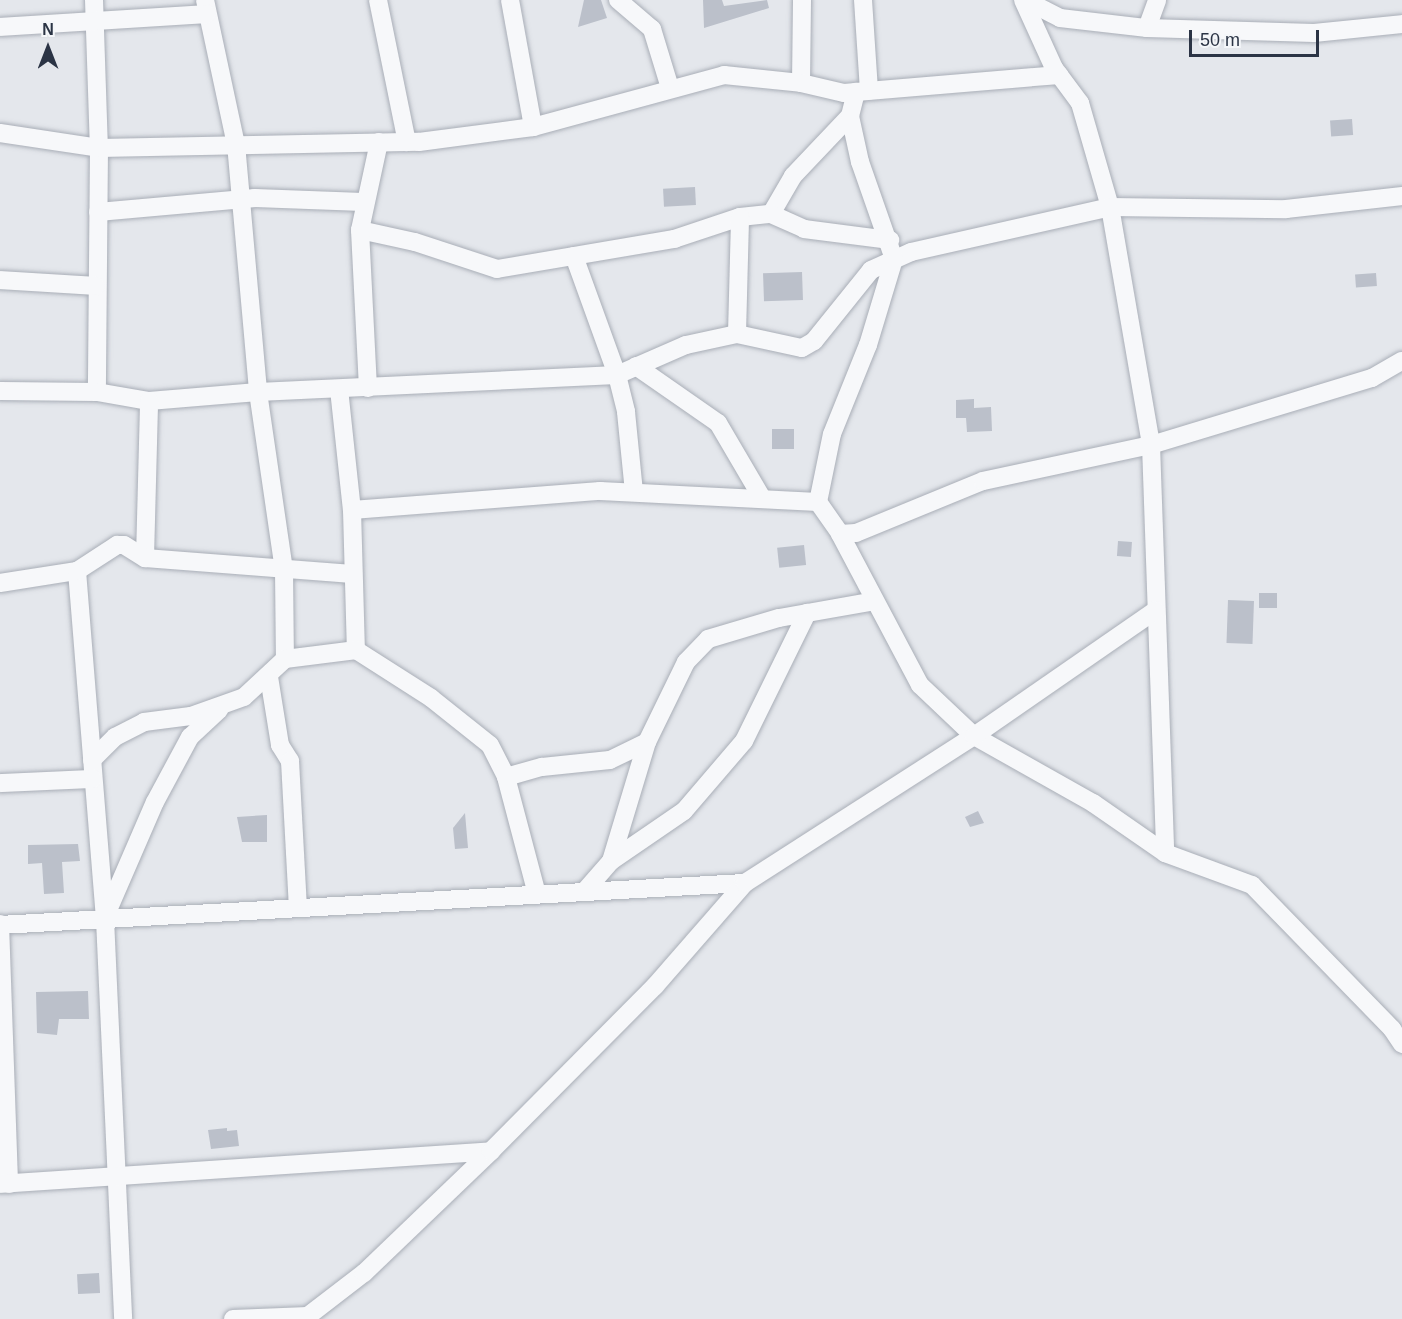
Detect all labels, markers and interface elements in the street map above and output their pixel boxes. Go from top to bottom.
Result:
north arrow [18,18,78,78]
scale bar [1192,18,1322,56]
text: N [42,21,54,38]
text: 50 m [1200,30,1240,50]

